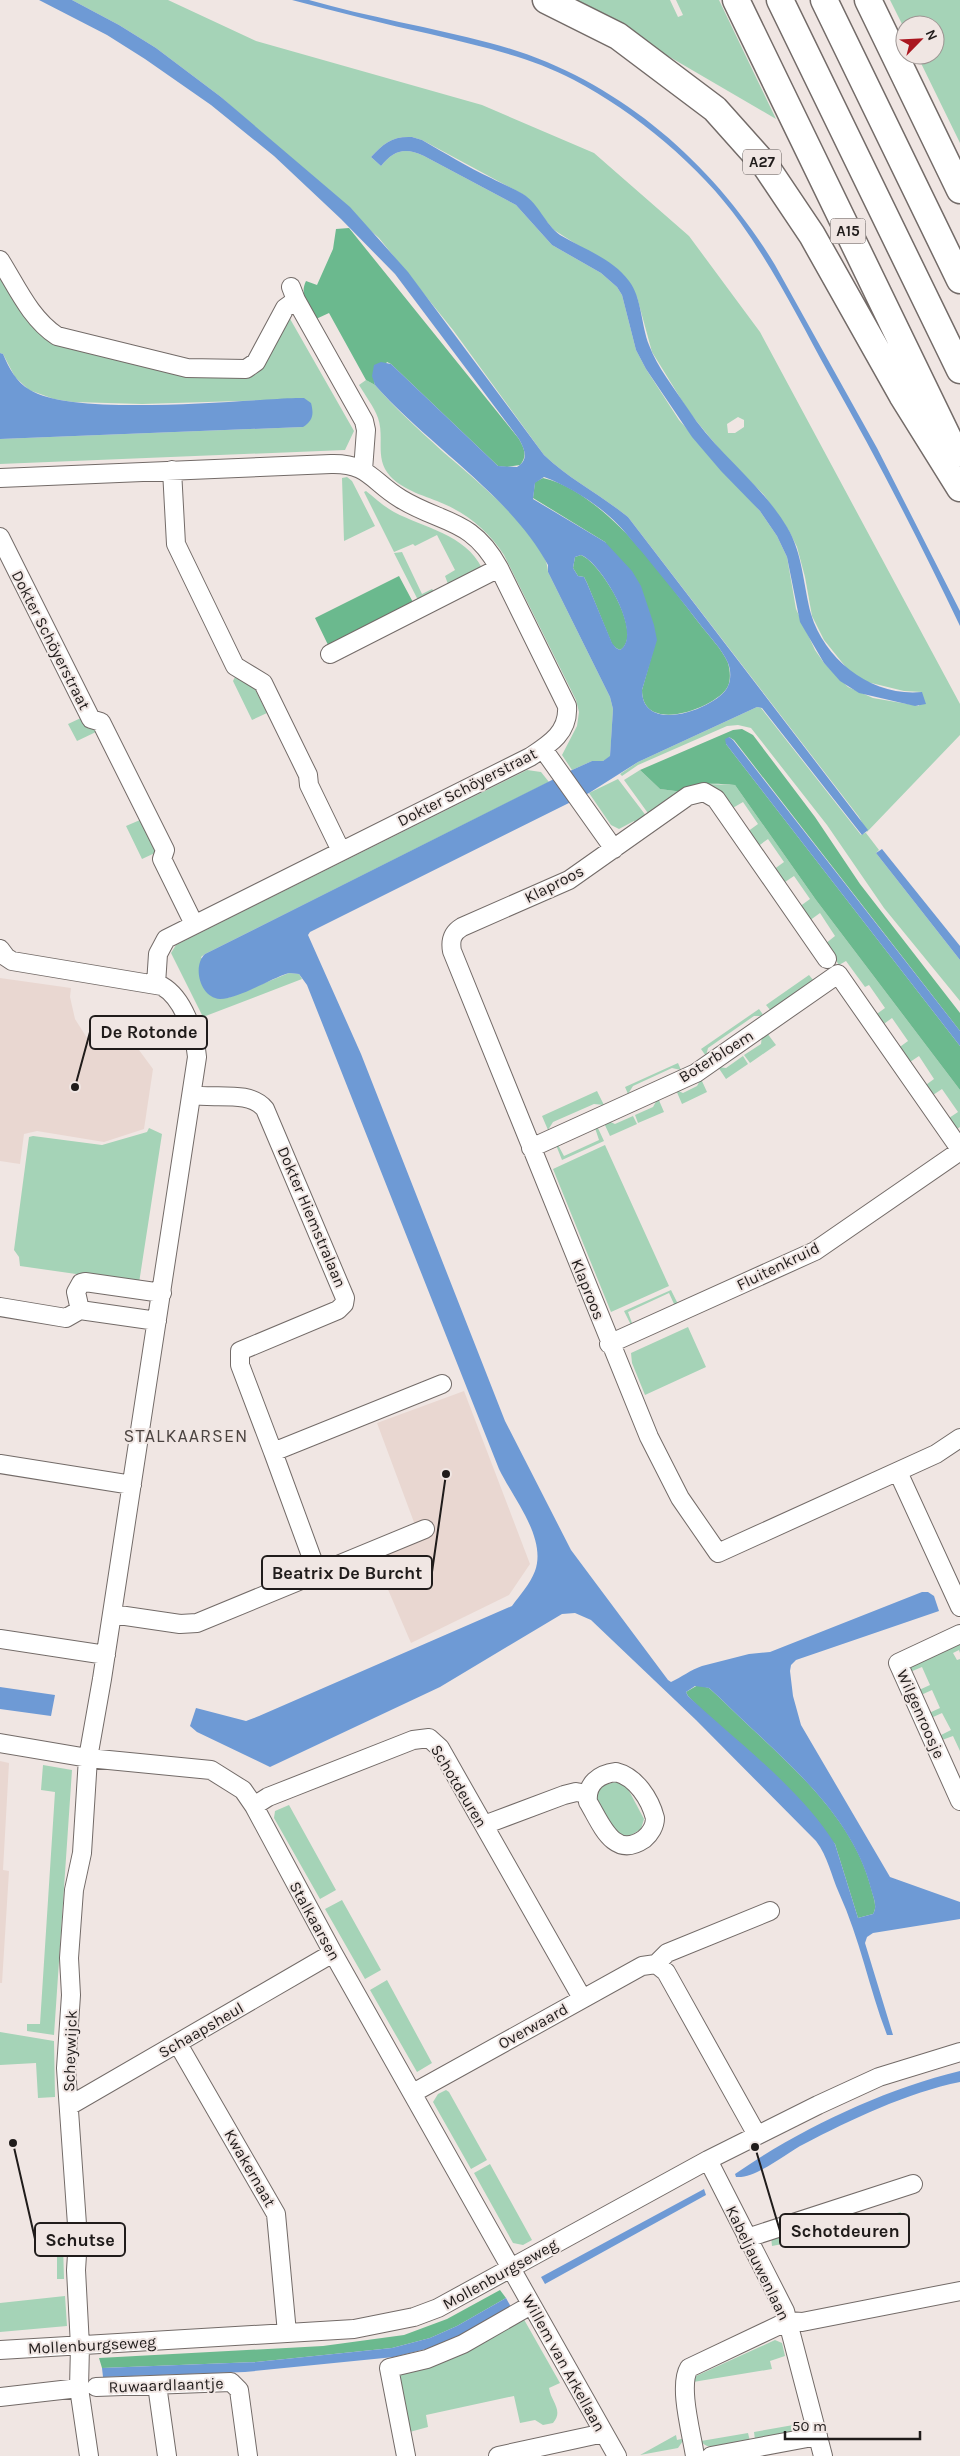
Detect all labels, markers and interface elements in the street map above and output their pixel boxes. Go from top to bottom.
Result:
north arrow [895,15,945,65]
text: N [922,27,941,43]
road number: A27 [743,150,781,174]
road number: A15 [830,218,866,244]
street label: Dokter Schöyerstraat [8,567,94,713]
street label: Dokter Schöyerstraat [394,744,540,830]
street label: Klaproos [521,861,587,907]
callout: De Rotonde [90,1016,207,1049]
text: De Rotonde [100,1021,198,1043]
street label: Boterbloem [675,1026,757,1086]
street label: Dokter Hiemstralaan [274,1144,350,1290]
street label: Fluitenkruid [733,1238,823,1294]
street label: Klaproos [567,1256,609,1322]
district label: STALKAARSEN [124,1425,248,1447]
callout: Beatrix De Burcht [262,1556,432,1589]
text: Beatrix De Burcht [272,1562,422,1584]
street label: Wilgenroosje [893,1667,949,1761]
street label: Schotdeuren [427,1741,491,1831]
street label: Stalkaarsen [285,1878,345,1964]
street label: Schaapsheul [155,1998,247,2062]
street label: Overwaard [495,1999,571,2053]
street label: Scheywijck [59,2010,81,2092]
street label: Kwakernaat [220,2126,280,2210]
street label: Kabeljauwenlaan [722,2202,794,2324]
callout: Schotdeuren [780,2214,909,2247]
text: Schotdeuren [790,2220,900,2242]
callout: Schutse [35,2223,125,2256]
text: Schutse [45,2229,115,2251]
street label: Mollenburgseweg [439,2235,561,2313]
street label: Willem van Arkellaan [518,2291,610,2435]
street label: Mollenburgseweg [27,2332,157,2358]
street label: Ruwaardlaantje [108,2373,224,2397]
scale bar [785,2408,920,2440]
text: 50 m [792,2417,827,2435]

